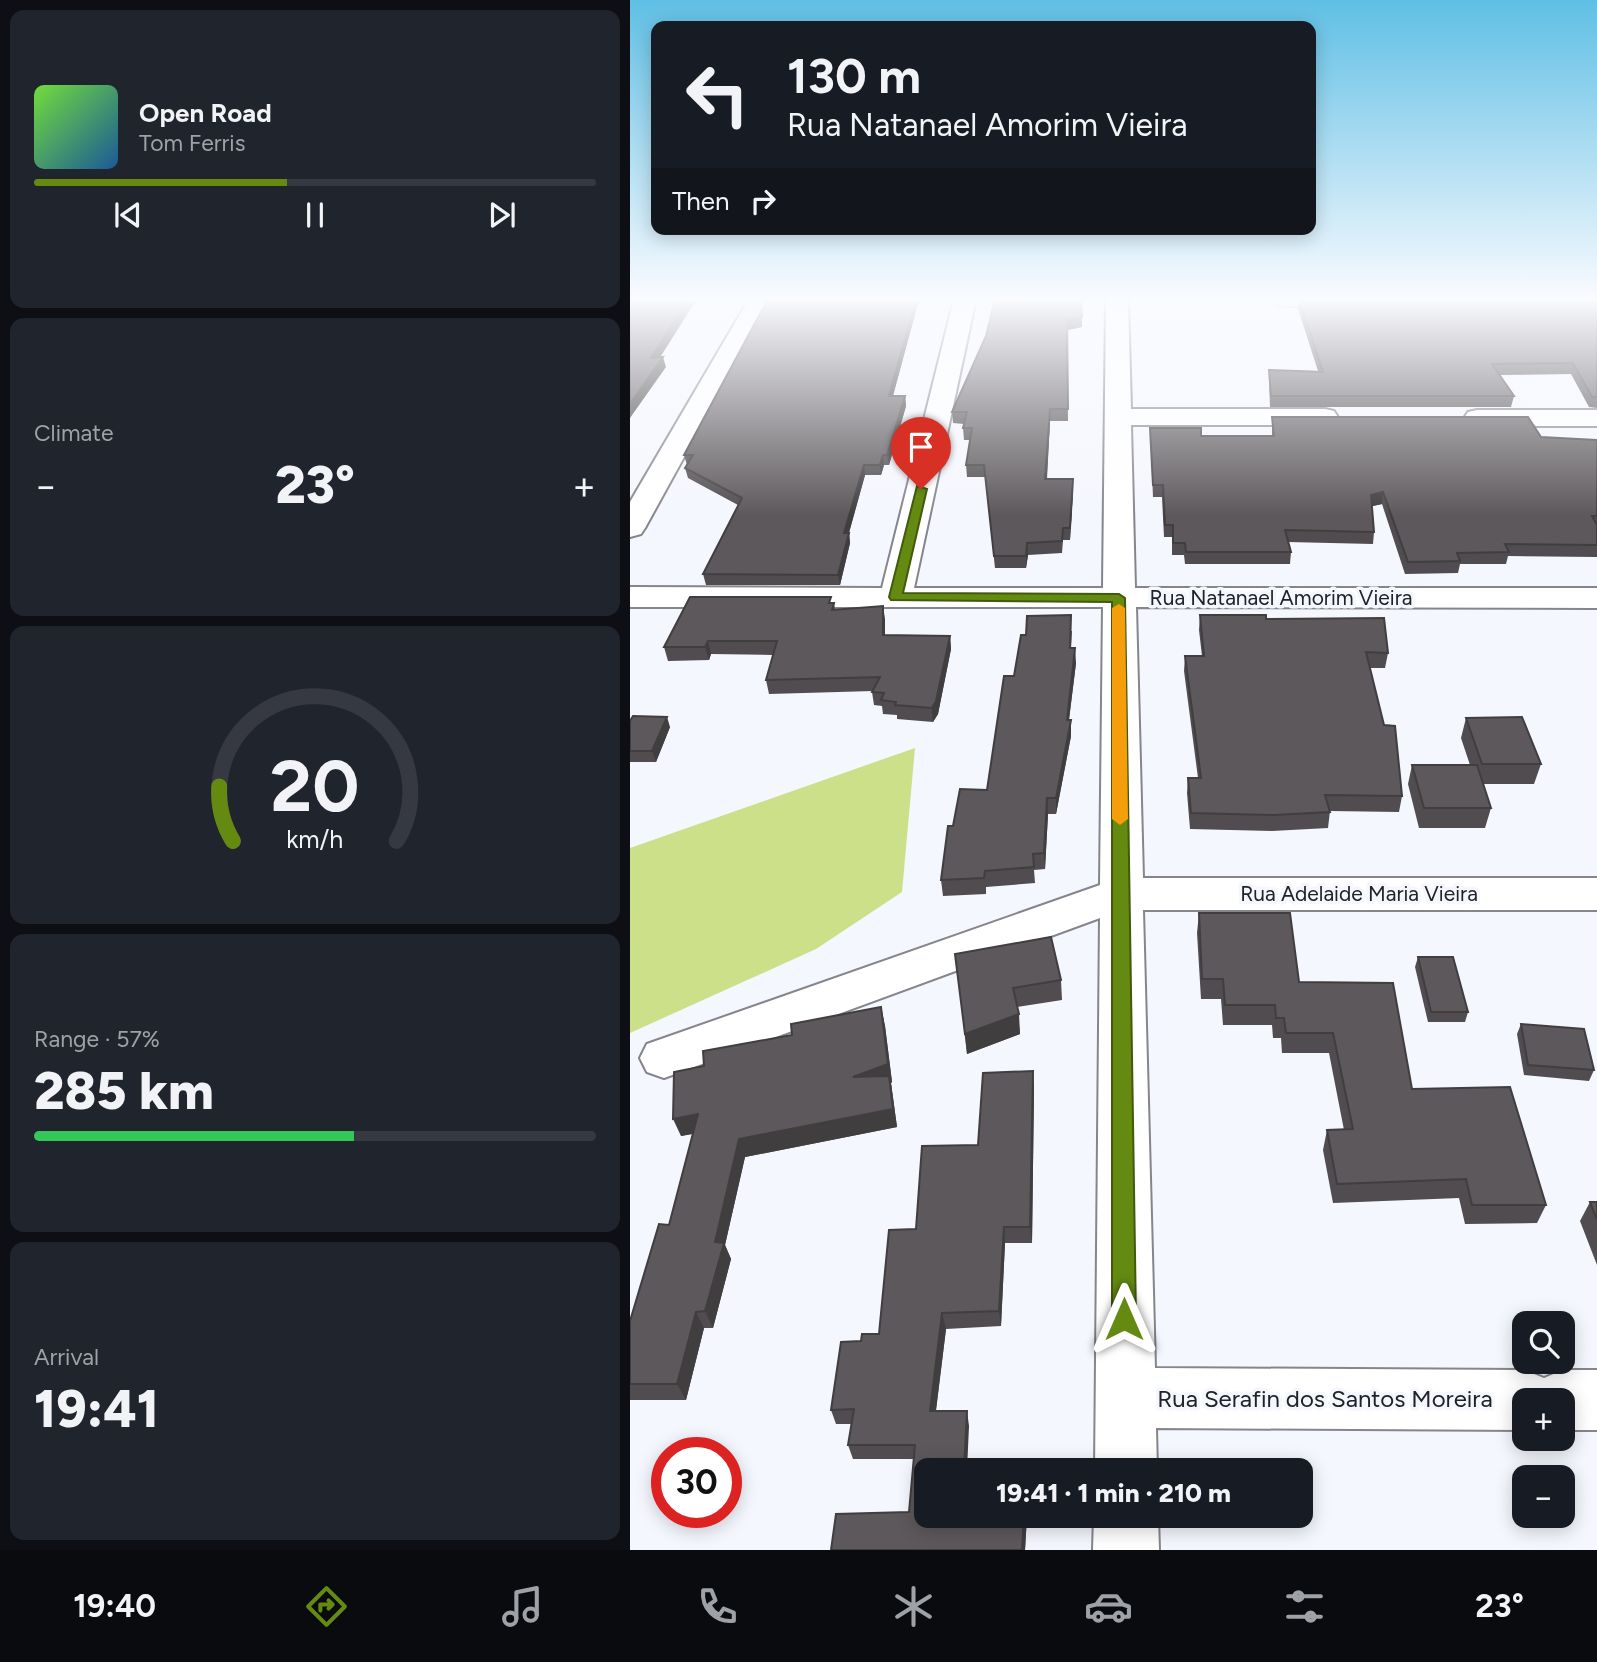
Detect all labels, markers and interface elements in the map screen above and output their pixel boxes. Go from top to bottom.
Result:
text: 130 m [787,46,921,105]
icon: left [672,49,763,140]
text: Open Road [139,97,272,129]
text: Rua Natanael Amorim Vieira [787,106,1188,144]
text: Tom Ferris [139,129,245,157]
icon: right [744,182,782,220]
text: Then [672,185,730,217]
icon: previous [109,196,147,234]
icon: pause [296,196,334,234]
icon: next [483,196,521,234]
pin [891,417,951,489]
text: Climate [34,419,113,447]
icon: arrive [902,428,940,466]
text: 23° [275,454,355,516]
text: − [34,463,58,509]
text: + [572,463,596,509]
street label: Rua Natanael Amorim Vieira [1150,585,1412,610]
text: 20 [270,742,360,829]
text: km/h [286,824,344,854]
street label: Rua Adelaide Maria Vieira [1240,881,1478,906]
text: Range · 57% [34,1025,160,1053]
text: 285 km [34,1060,214,1122]
position arrow [1087,1282,1161,1356]
map controls [1512,1311,1575,1528]
button: search [1512,1311,1575,1374]
text: Arrival [34,1343,99,1371]
text: 19:41 [34,1378,159,1440]
street label: Rua Serafin dos Santos Moreira [1157,1384,1493,1413]
button: + [1512,1388,1575,1451]
speed limit sign: 30 [651,1437,742,1528]
button: − [1512,1465,1575,1528]
text: 19:41 · 1 min · 210 m [996,1477,1231,1509]
icon: directions [302,1582,351,1631]
icon: music [498,1582,547,1631]
icon: phone [693,1582,742,1631]
icon: climate [889,1582,938,1631]
icon: car [1084,1582,1133,1631]
icon: filters [1280,1582,1329,1631]
text: 19:40 [73,1587,156,1625]
text: 23° [1475,1587,1524,1625]

